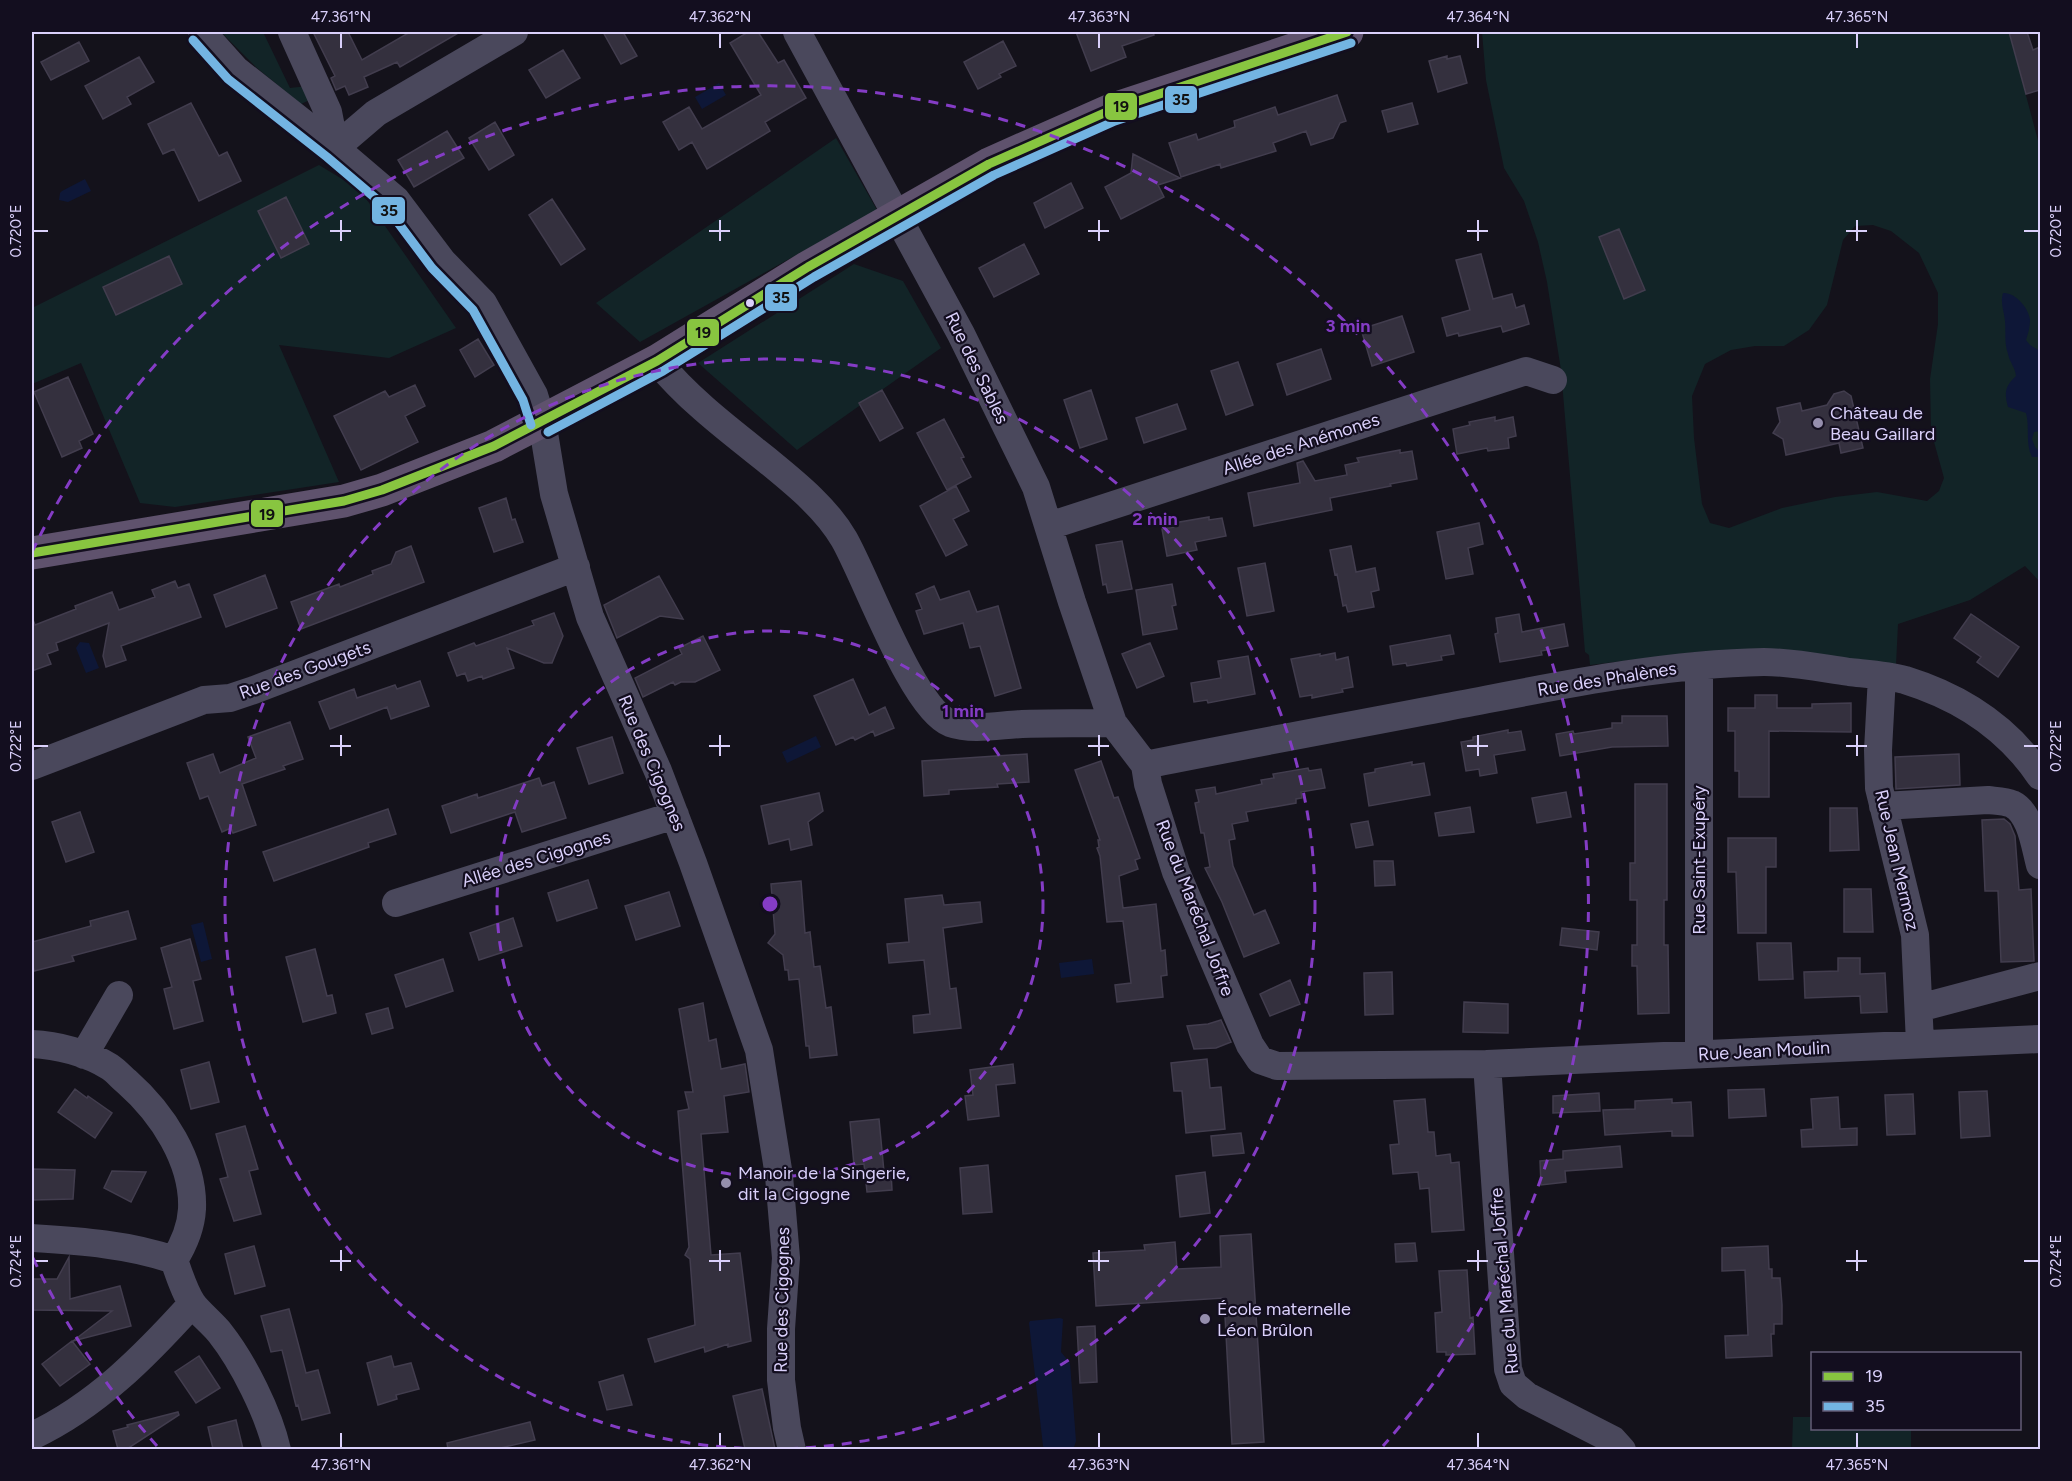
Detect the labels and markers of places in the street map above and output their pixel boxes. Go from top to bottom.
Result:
unlabelled marker [744,297,756,309]
place label: Château de Beau Gaillard [1830,402,1935,445]
marker: Château de Beau Gaillard [1811,416,1825,430]
centre of rings [760,894,780,914]
place label: Manoir de la Singerie, dit la Cigogne [738,1162,910,1205]
marker: Manoir de la Singerie, dit la Cigogne [719,1176,733,1190]
place label: École maternelle Léon Brûlon [1217,1298,1351,1341]
marker: École maternelle Léon Brûlon [1198,1312,1212,1326]

